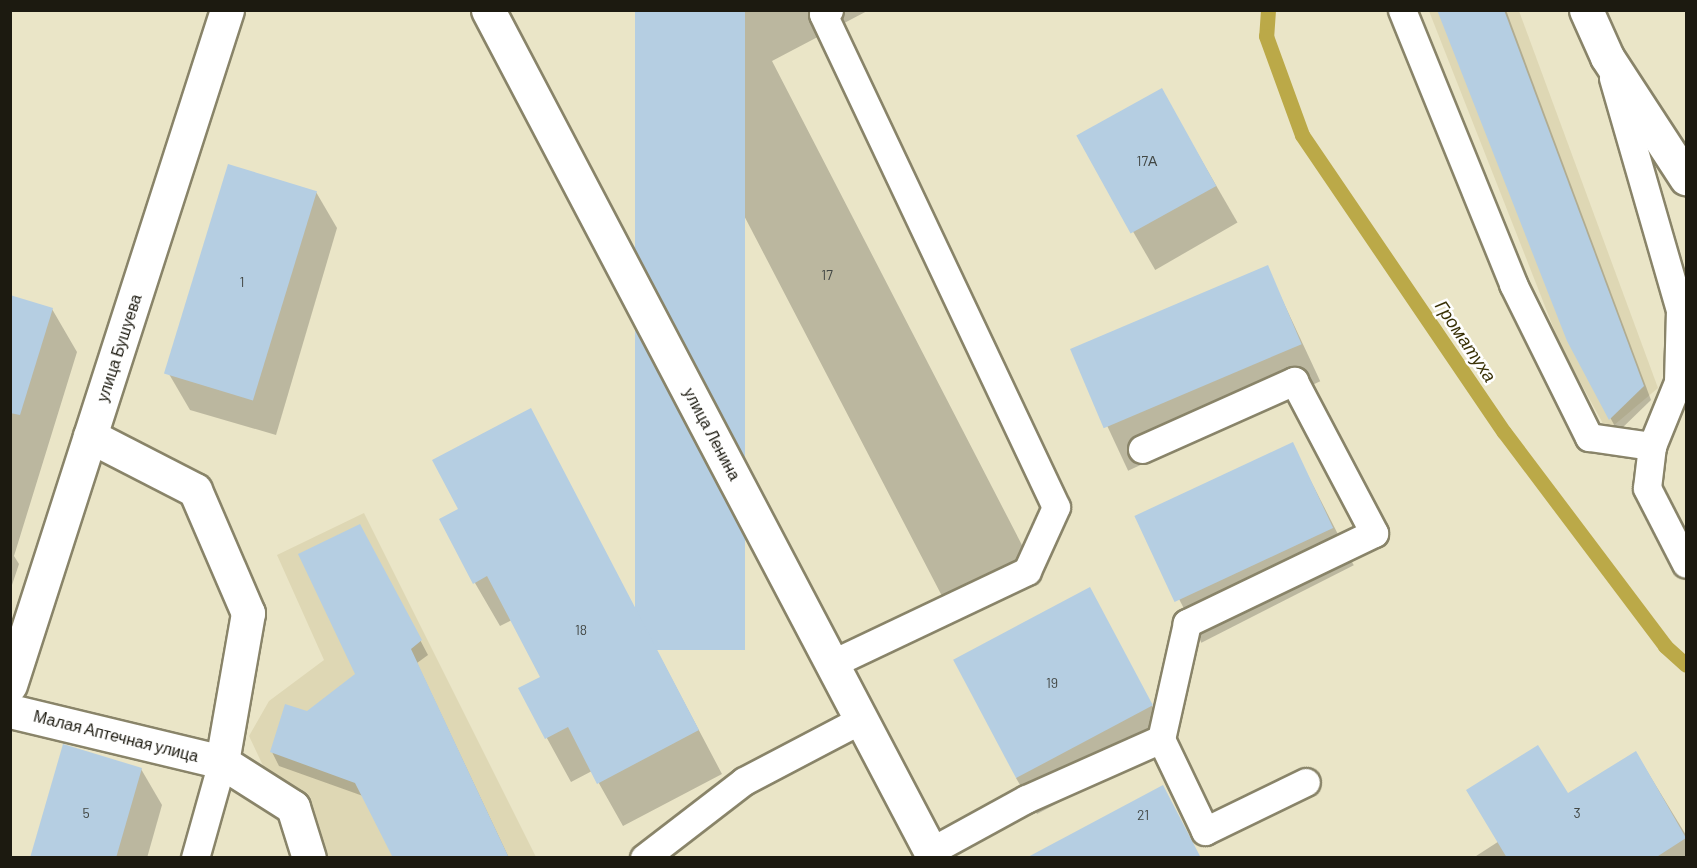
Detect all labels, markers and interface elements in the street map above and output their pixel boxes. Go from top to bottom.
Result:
house number: 17А [1137,153,1157,169]
house number: 17 [821,267,833,283]
house number: 1 [240,274,244,290]
street label: улица Бушуева [93,292,145,404]
water label: Громатуха [1431,296,1501,386]
street label: улица Ленина [680,384,744,484]
house number: 18 [575,622,587,638]
house number: 19 [1046,675,1058,691]
street label: Малая Аптечная улица [32,706,200,766]
house number: 5 [82,805,90,821]
house number: 3 [1573,805,1581,821]
house number: 21 [1137,807,1149,823]

